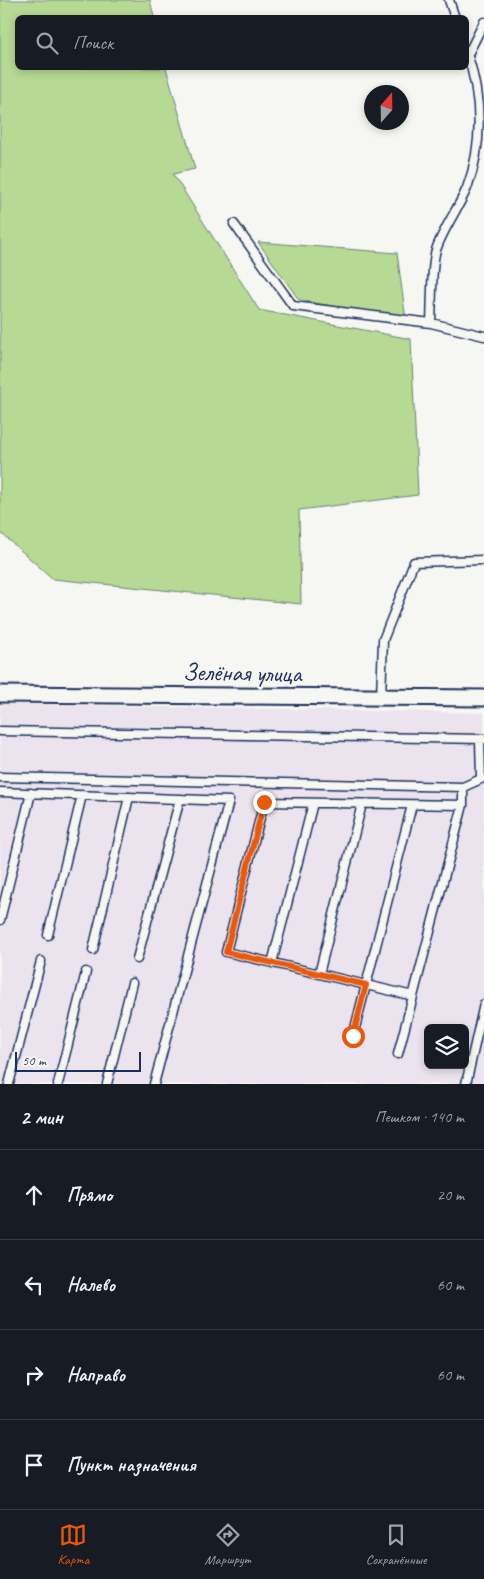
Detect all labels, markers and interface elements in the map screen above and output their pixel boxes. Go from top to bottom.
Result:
search box [15,15,469,70]
icon: search [33,29,61,57]
text: Поиск [73,31,113,55]
north arrow [364,85,409,130]
street label: Зелёная улица [182,656,304,690]
route end [253,791,276,814]
map controls [424,1024,469,1069]
button: layers [424,1024,469,1069]
route start [342,1025,365,1048]
scale bar [15,1049,141,1072]
text: 50 m [22,1052,46,1069]
text: 2 мин [20,1104,63,1130]
text: Пешком · 140 m [375,1107,464,1127]
icon: ahead [20,1181,48,1209]
text: Прямо [67,1183,112,1207]
text: 20 m [437,1185,464,1205]
icon: left [20,1271,48,1299]
text: Налево [67,1273,115,1297]
text: 60 m [437,1275,464,1295]
icon: right [20,1361,48,1389]
text: Направо [67,1363,125,1387]
text: 60 m [437,1365,464,1385]
icon: arrive [20,1451,48,1479]
text: Пункт назначения [67,1453,196,1477]
tab: Карта [57,1521,90,1568]
tab: Маршрут [204,1521,251,1568]
tab: Сохранённые [366,1521,426,1568]

